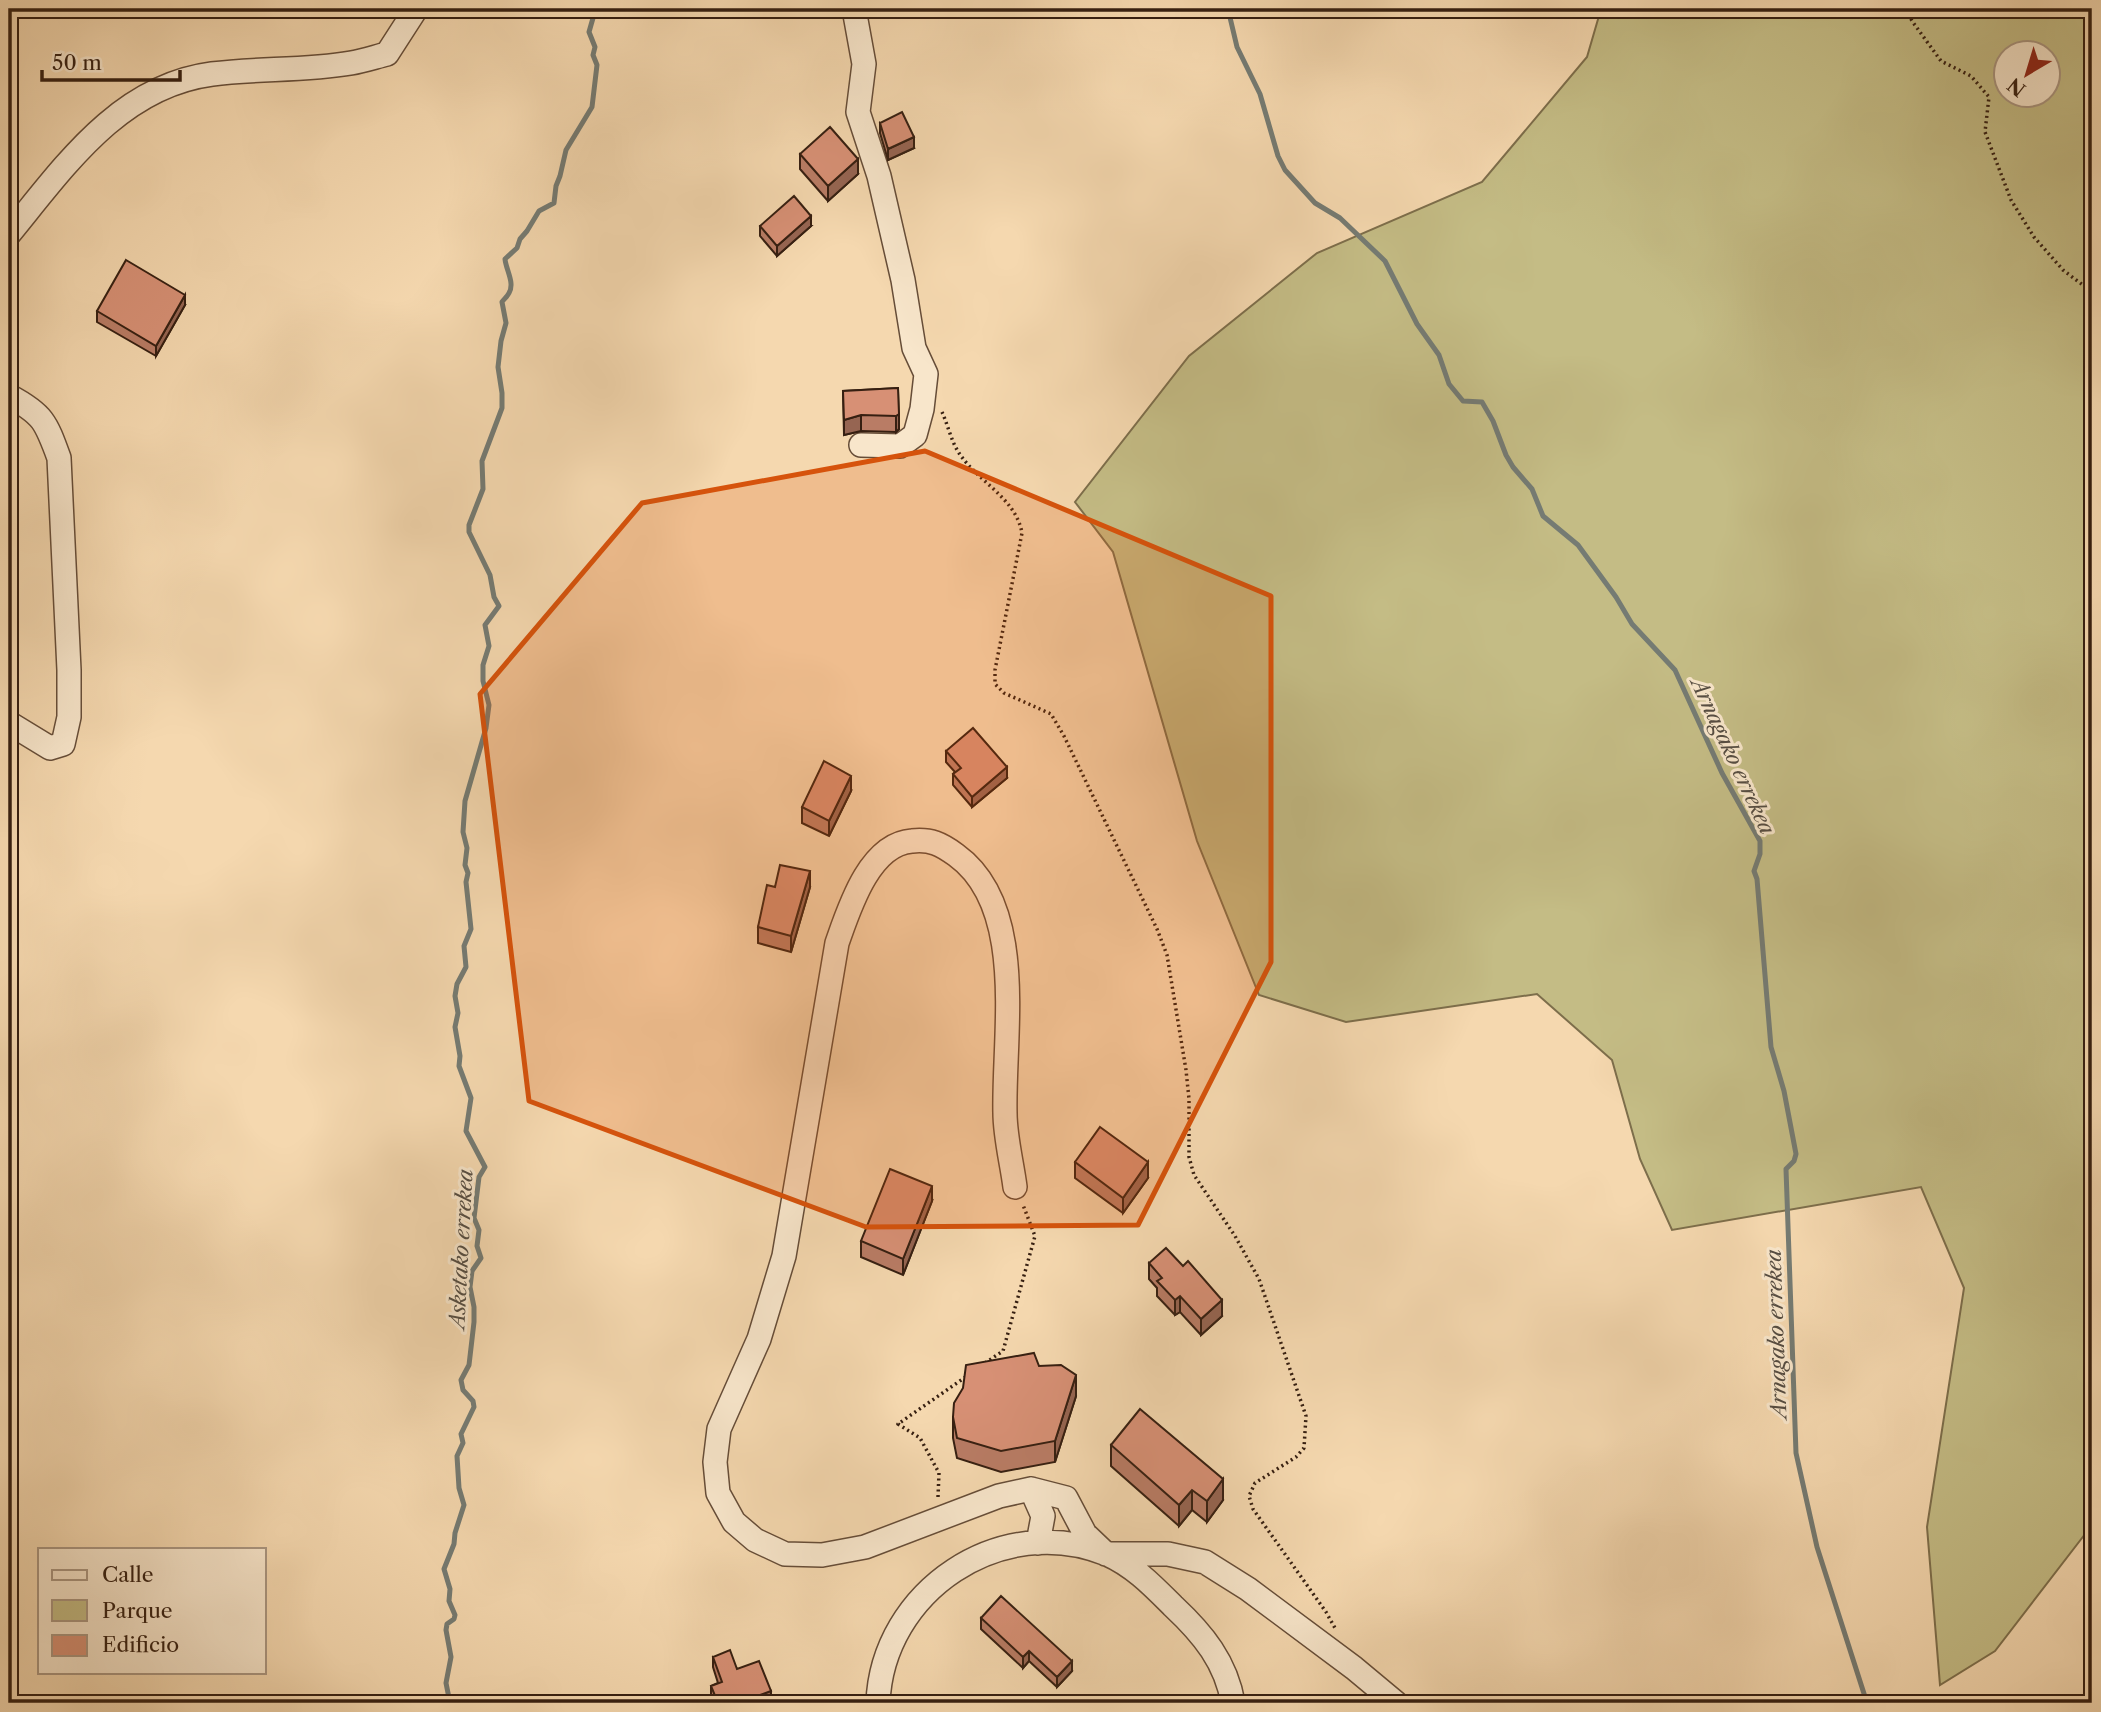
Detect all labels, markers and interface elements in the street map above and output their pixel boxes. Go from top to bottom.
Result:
scale bar [42,38,180,82]
north arrow [1993,38,2062,108]
text: 50 m [52,50,102,75]
text: N [2003,73,2030,101]
water label: Arnagako errekea [1685,671,1780,839]
water label: Asketako errekea [444,1168,478,1332]
water label: Arnagako errekea [1761,1248,1792,1422]
legend [38,1548,266,1674]
text: Calle [102,1562,154,1587]
text: Parque [102,1598,173,1623]
text: Edificio [102,1632,179,1657]

